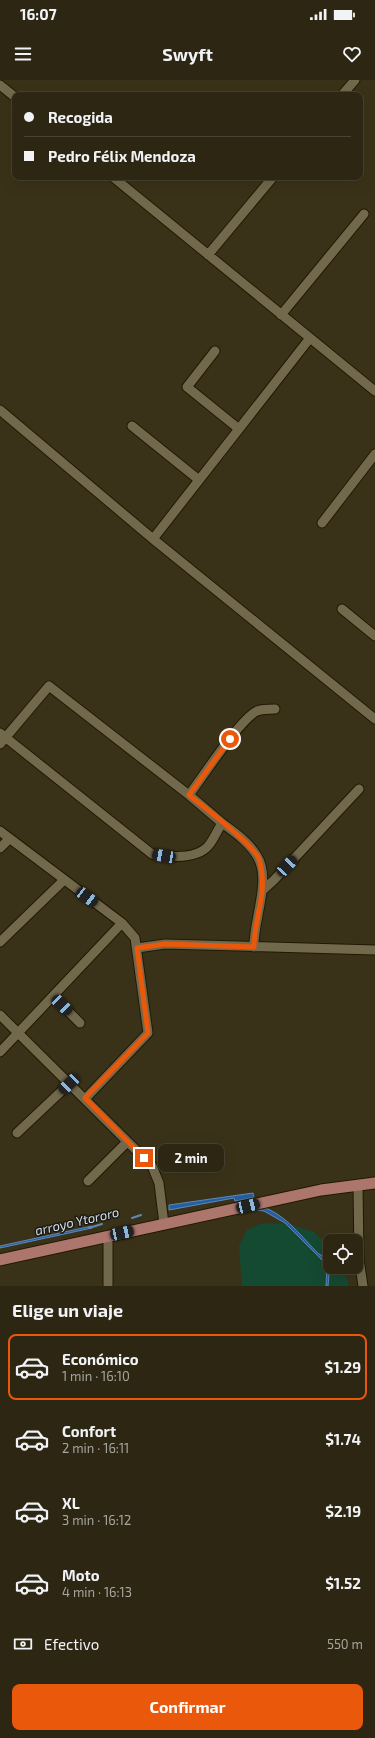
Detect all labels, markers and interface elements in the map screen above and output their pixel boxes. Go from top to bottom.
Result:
text: 16:07 [20,5,57,23]
icon: menu [12,43,34,65]
text: Swyft [162,43,213,65]
icon: heart [341,43,363,65]
text: Recogida [48,108,113,126]
text: Pedro Félix Mendoza [48,147,196,165]
route start [221,730,239,748]
car [151,848,177,864]
car [274,853,300,879]
car [74,885,100,909]
car [49,992,75,1018]
car [56,1071,82,1097]
callout: 2 min [158,1144,224,1172]
route end [135,1149,153,1167]
text: 2 min [174,1150,208,1166]
car [235,1197,261,1215]
water label: arroyo Ytororo [33,1204,121,1238]
car [109,1225,135,1241]
map controls [323,1234,363,1274]
button: locate [323,1234,363,1274]
text: Elige un viaje [12,1299,123,1321]
icon: car [14,1349,50,1385]
text: Económico [62,1350,139,1368]
text: $1.29 [325,1358,361,1376]
text: 1 min · 16:10 [62,1368,130,1384]
icon: car [14,1421,50,1457]
text: Confort [62,1422,116,1440]
text: $1.74 [325,1430,361,1448]
text: 2 min · 16:11 [62,1440,129,1456]
icon: car [14,1493,50,1529]
text: XL [62,1494,80,1512]
text: $2.19 [325,1502,361,1520]
text: 3 min · 16:12 [62,1512,131,1528]
icon: car [14,1565,50,1601]
text: Moto [62,1566,100,1584]
text: $1.52 [325,1574,361,1592]
text: 4 min · 16:13 [62,1584,132,1600]
icon: cash [12,1633,34,1655]
text: Efectivo [44,1635,99,1653]
text: 550 m [327,1636,363,1652]
button: Confirmar [12,1684,363,1730]

